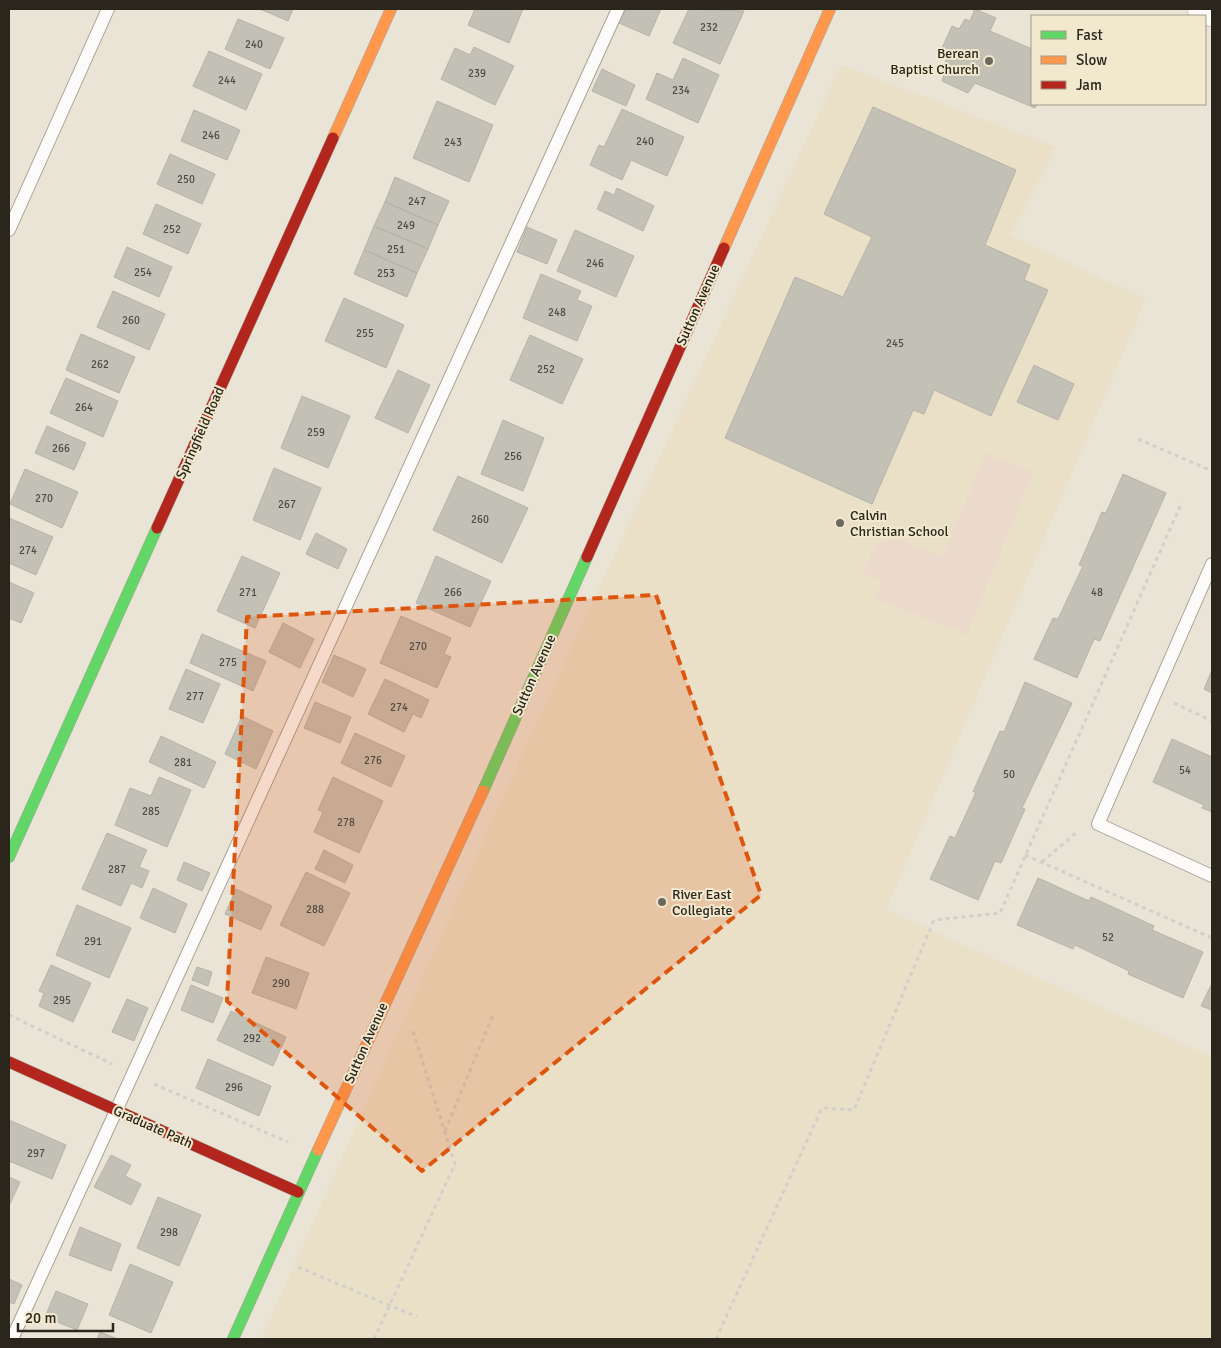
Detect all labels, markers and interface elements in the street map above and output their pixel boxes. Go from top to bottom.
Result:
legend [1031,15,1206,105]
house number: 232 [700,21,718,34]
text: Fast [1076,26,1103,44]
house number: 240 [245,38,263,51]
place label: Berean Baptist Church [890,45,979,78]
text: Slow [1076,51,1107,69]
marker: Berean Baptist Church [983,55,995,67]
house number: 239 [468,67,486,80]
house number: 244 [218,74,236,87]
text: Jam [1076,76,1102,94]
house number: 234 [672,84,690,97]
house number: 246 [202,129,220,142]
house number: 240 [636,135,654,148]
house number: 243 [444,136,462,149]
house number: 250 [177,173,195,186]
house number: 247 [408,195,426,208]
house number: 249 [397,219,415,232]
house number: 252 [163,223,181,236]
house number: 251 [387,243,405,256]
house number: 246 [586,257,604,270]
street label: Sutton Avenue [673,262,723,348]
house number: 254 [134,266,152,279]
house number: 253 [377,267,395,280]
house number: 248 [548,306,566,319]
house number: 260 [122,314,140,327]
house number: 255 [356,327,374,340]
house number: 245 [886,337,904,350]
house number: 262 [91,358,109,371]
house number: 252 [537,363,555,376]
street label: Springfield Road [172,384,228,482]
house number: 264 [75,401,93,414]
house number: 259 [307,426,325,439]
house number: 266 [52,442,70,455]
house number: 256 [504,450,522,463]
house number: 270 [35,492,53,505]
house number: 267 [278,498,296,511]
place label: Calvin Christian School [850,507,949,540]
house number: 260 [471,513,489,526]
marker: Calvin Christian School [834,517,846,529]
house number: 274 [19,544,37,557]
house number: 271 [239,586,257,599]
house number: 266 [444,586,462,599]
house number: 48 [1091,586,1103,599]
street label: Sutton Avenue [509,632,559,718]
house number: 270 [409,640,427,653]
house number: 275 [219,656,237,669]
house number: 277 [186,690,204,703]
house number: 274 [390,701,408,714]
house number: 276 [364,754,382,767]
house number: 281 [174,756,192,769]
house number: 54 [1179,764,1191,777]
house number: 50 [1003,768,1015,781]
house number: 285 [142,805,160,818]
house number: 278 [337,816,355,829]
house number: 287 [108,863,126,876]
place label: River East Collegiate [672,886,732,919]
marker: River East Collegiate [656,896,668,908]
house number: 288 [306,903,324,916]
house number: 52 [1102,931,1114,944]
house number: 291 [84,935,102,948]
house number: 290 [272,977,290,990]
house number: 295 [53,994,71,1007]
street label: Sutton Avenue [341,1000,391,1086]
house number: 292 [243,1032,261,1045]
house number: 296 [225,1081,243,1094]
street label: Graduate Path [111,1102,195,1152]
house number: 297 [27,1147,45,1160]
house number: 298 [160,1226,178,1239]
scale bar [18,1300,112,1332]
text: 20 m [25,1309,56,1327]

